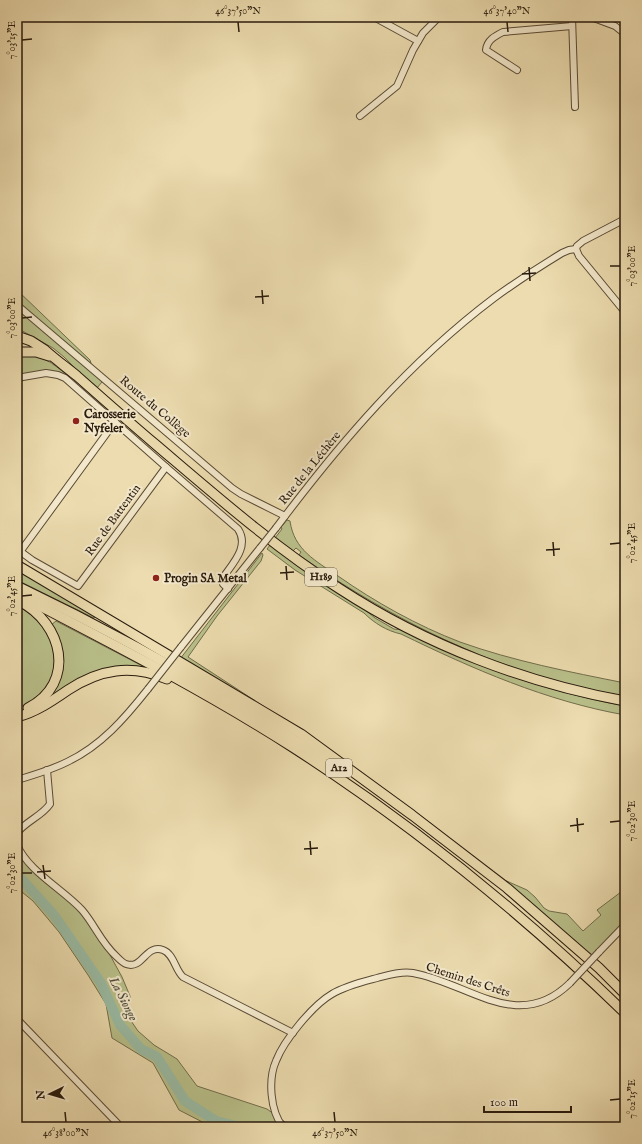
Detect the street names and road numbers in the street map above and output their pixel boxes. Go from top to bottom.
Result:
street label: Route du Collège [116,373,194,441]
street label: Rue de la Léchère [276,428,344,508]
street label: Rue de Battentin [82,481,144,559]
road number: H189 [305,568,337,586]
road number: A12 [326,759,352,777]
street label: Chemin des Crêts [424,959,512,1001]

